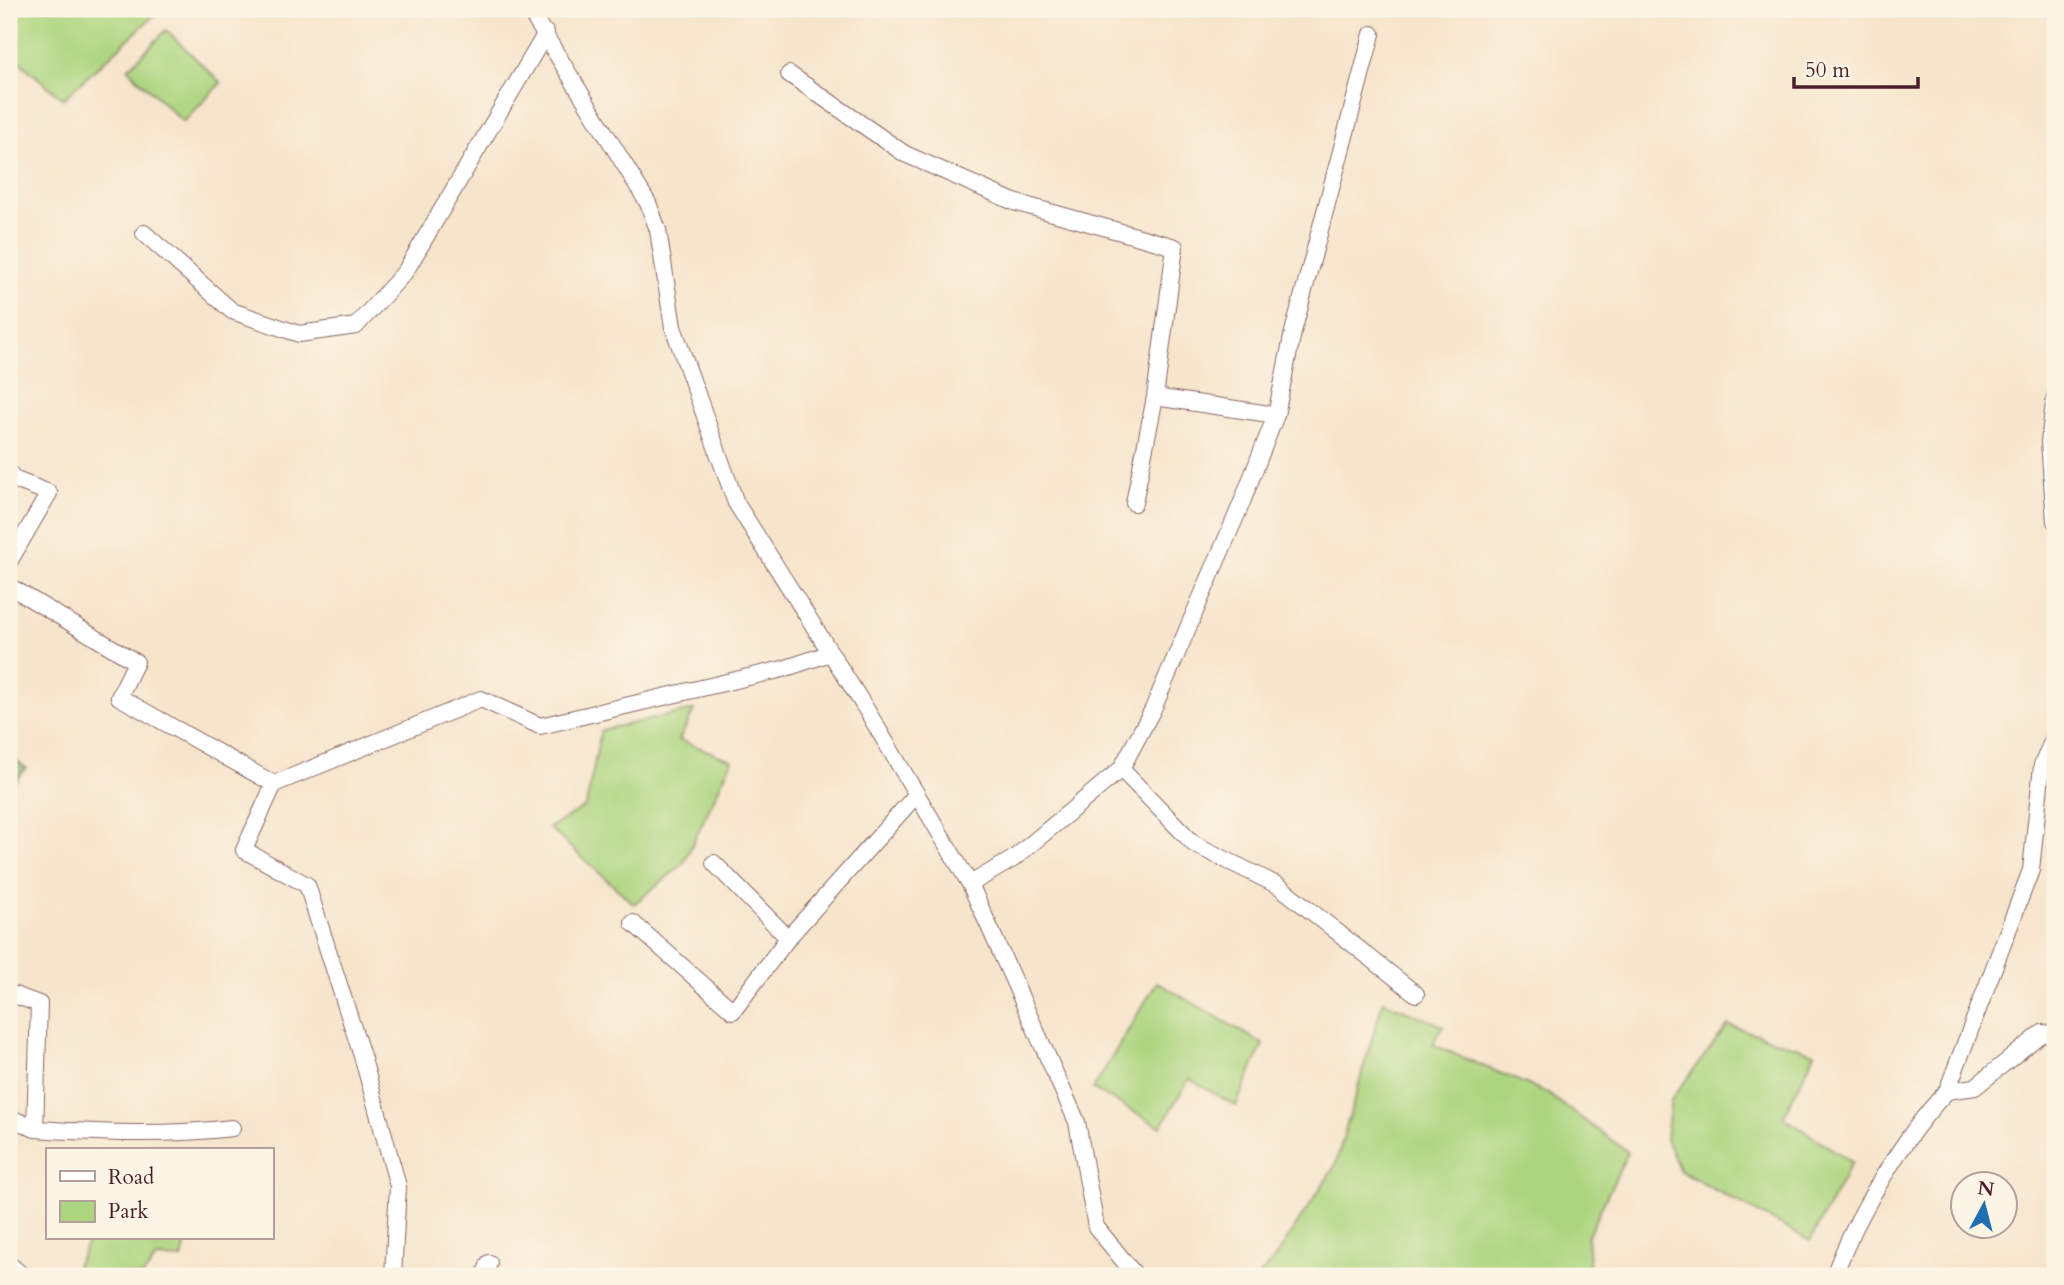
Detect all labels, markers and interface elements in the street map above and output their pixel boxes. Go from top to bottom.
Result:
scale bar [1794,46,1919,90]
text: 50 m [1805,56,1850,85]
legend [46,1148,273,1240]
text: Road [108,1163,154,1192]
north arrow [1948,1170,2018,1240]
text: N [1976,1175,1996,1203]
text: Park [108,1197,149,1226]

